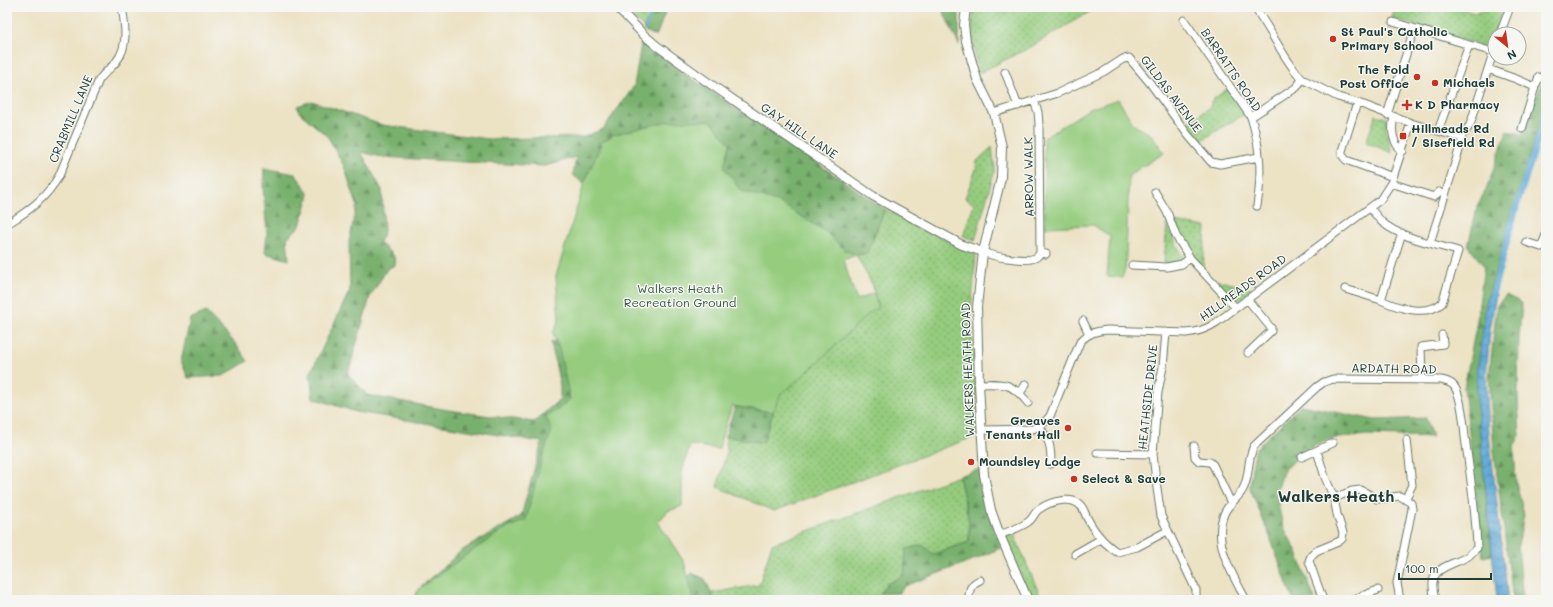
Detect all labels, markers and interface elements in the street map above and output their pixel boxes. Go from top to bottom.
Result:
place label: St Paul's Catholic Primary School [1341,23,1448,53]
street label: BARRATTS ROAD [1198,25,1266,114]
north arrow [1487,26,1527,66]
marker: St Paul's Catholic Primary School [1328,34,1338,44]
text: N [1505,47,1519,64]
street label: GILDAS AVENUE [1138,52,1206,135]
place label: The Fold Post Office [1339,61,1409,91]
street label: CRABMILL LANE [44,72,96,165]
marker: The Fold Post Office [1412,72,1422,82]
place label: Michaels [1443,74,1495,90]
marker: Michaels [1430,78,1440,88]
place label: K D Pharmacy [1415,96,1500,112]
street label: GAY HILL LANE [758,99,841,162]
marker: K D Pharmacy [1402,100,1412,110]
place label: Hillmeads Rd / Sisefield Rd [1411,120,1495,150]
marker: Hillmeads Rd / Sisefield Rd [1398,131,1408,141]
street label: ARROW WALK [1019,136,1037,217]
street label: HILLMEADS ROAD [1196,250,1289,324]
park label: Walkers Heath Recreation Ground [624,280,737,310]
street label: WALKERS HEATH ROAD [957,303,977,437]
street label: HEATHSIDE DRIVE [1134,343,1161,450]
street label: ARDATH ROAD [1351,359,1437,377]
place label: Greaves Tenants Hall [985,412,1060,442]
marker: Greaves Tenants Hall [1063,423,1073,433]
place label: Moundsley Lodge [979,453,1081,469]
marker: Moundsley Lodge [966,457,976,467]
place label: Select & Save [1082,470,1166,486]
marker: Select & Save [1069,474,1079,484]
district label: Walkers Heath [1278,485,1394,506]
scale bar [1399,555,1491,581]
text: 100 m [1405,560,1439,576]

